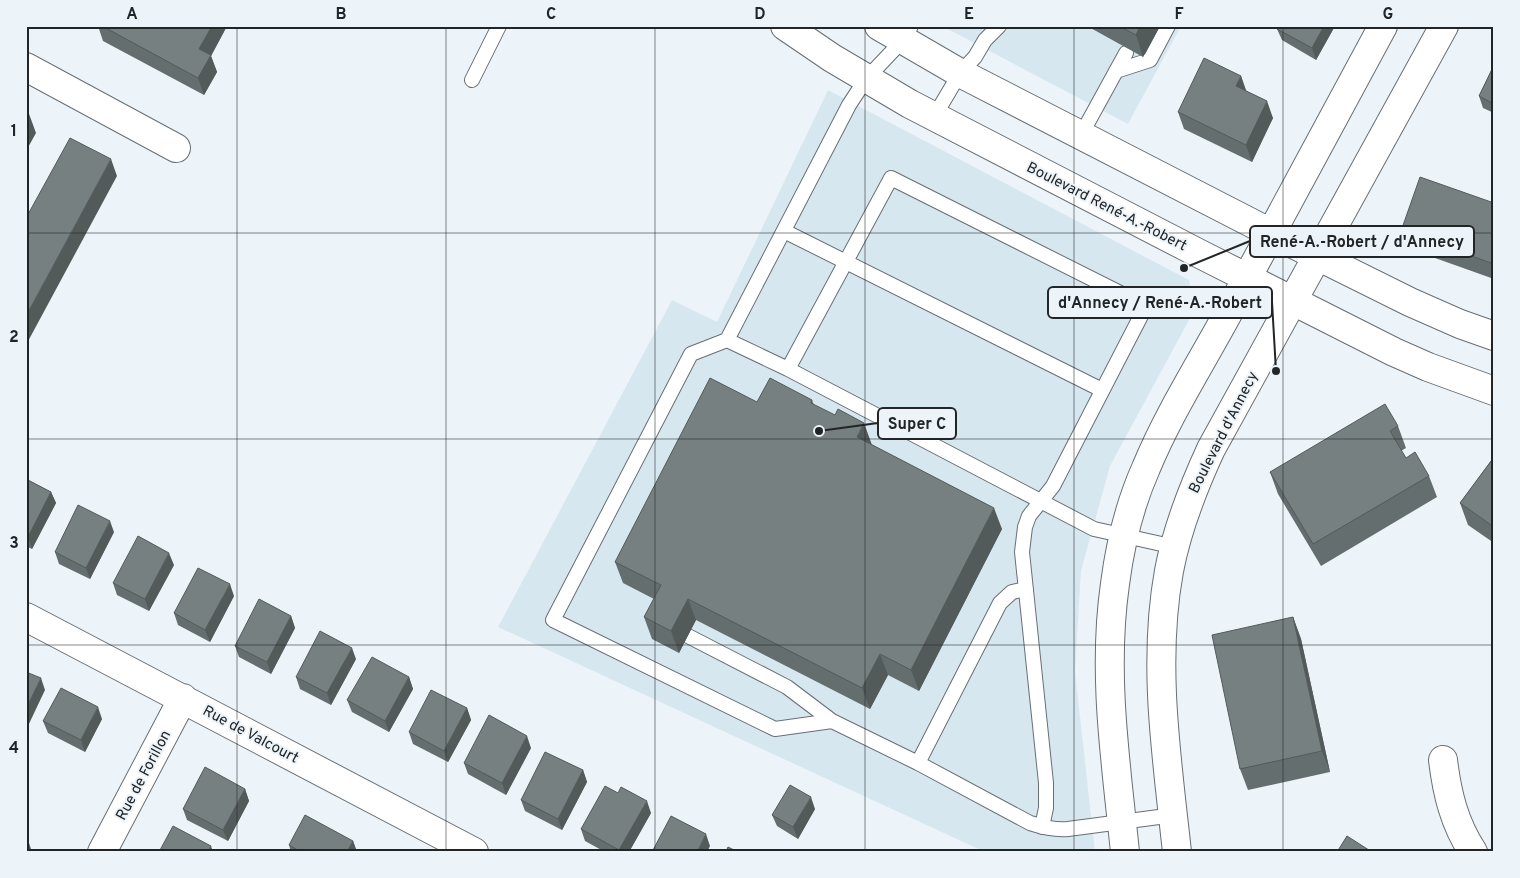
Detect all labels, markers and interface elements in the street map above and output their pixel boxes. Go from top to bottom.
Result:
text: A [126,5,138,25]
text: B [335,5,347,25]
text: C [546,5,556,25]
text: D [754,5,766,25]
text: E [964,5,974,25]
text: F [1174,5,1184,25]
text: G [1383,5,1393,25]
text: 1 [11,122,17,142]
street label: Boulevard René-A.-Robert [1023,159,1190,256]
callout: René-A.-Robert / d'Annecy [1250,226,1474,257]
text: René-A.-Robert / d'Annecy [1260,233,1464,253]
callout: d'Annecy / René-A.-Robert [1048,287,1272,318]
text: d'Annecy / René-A.-Robert [1058,294,1262,314]
text: 2 [9,328,19,348]
street label: Boulevard d'Annecy [1185,368,1263,497]
callout: Super C [878,408,956,439]
text: Super C [888,415,946,435]
text: 3 [9,534,19,554]
street label: Rue de Valcourt [199,702,302,769]
street label: Rue de Forillon [113,727,176,824]
text: 4 [9,739,19,759]

